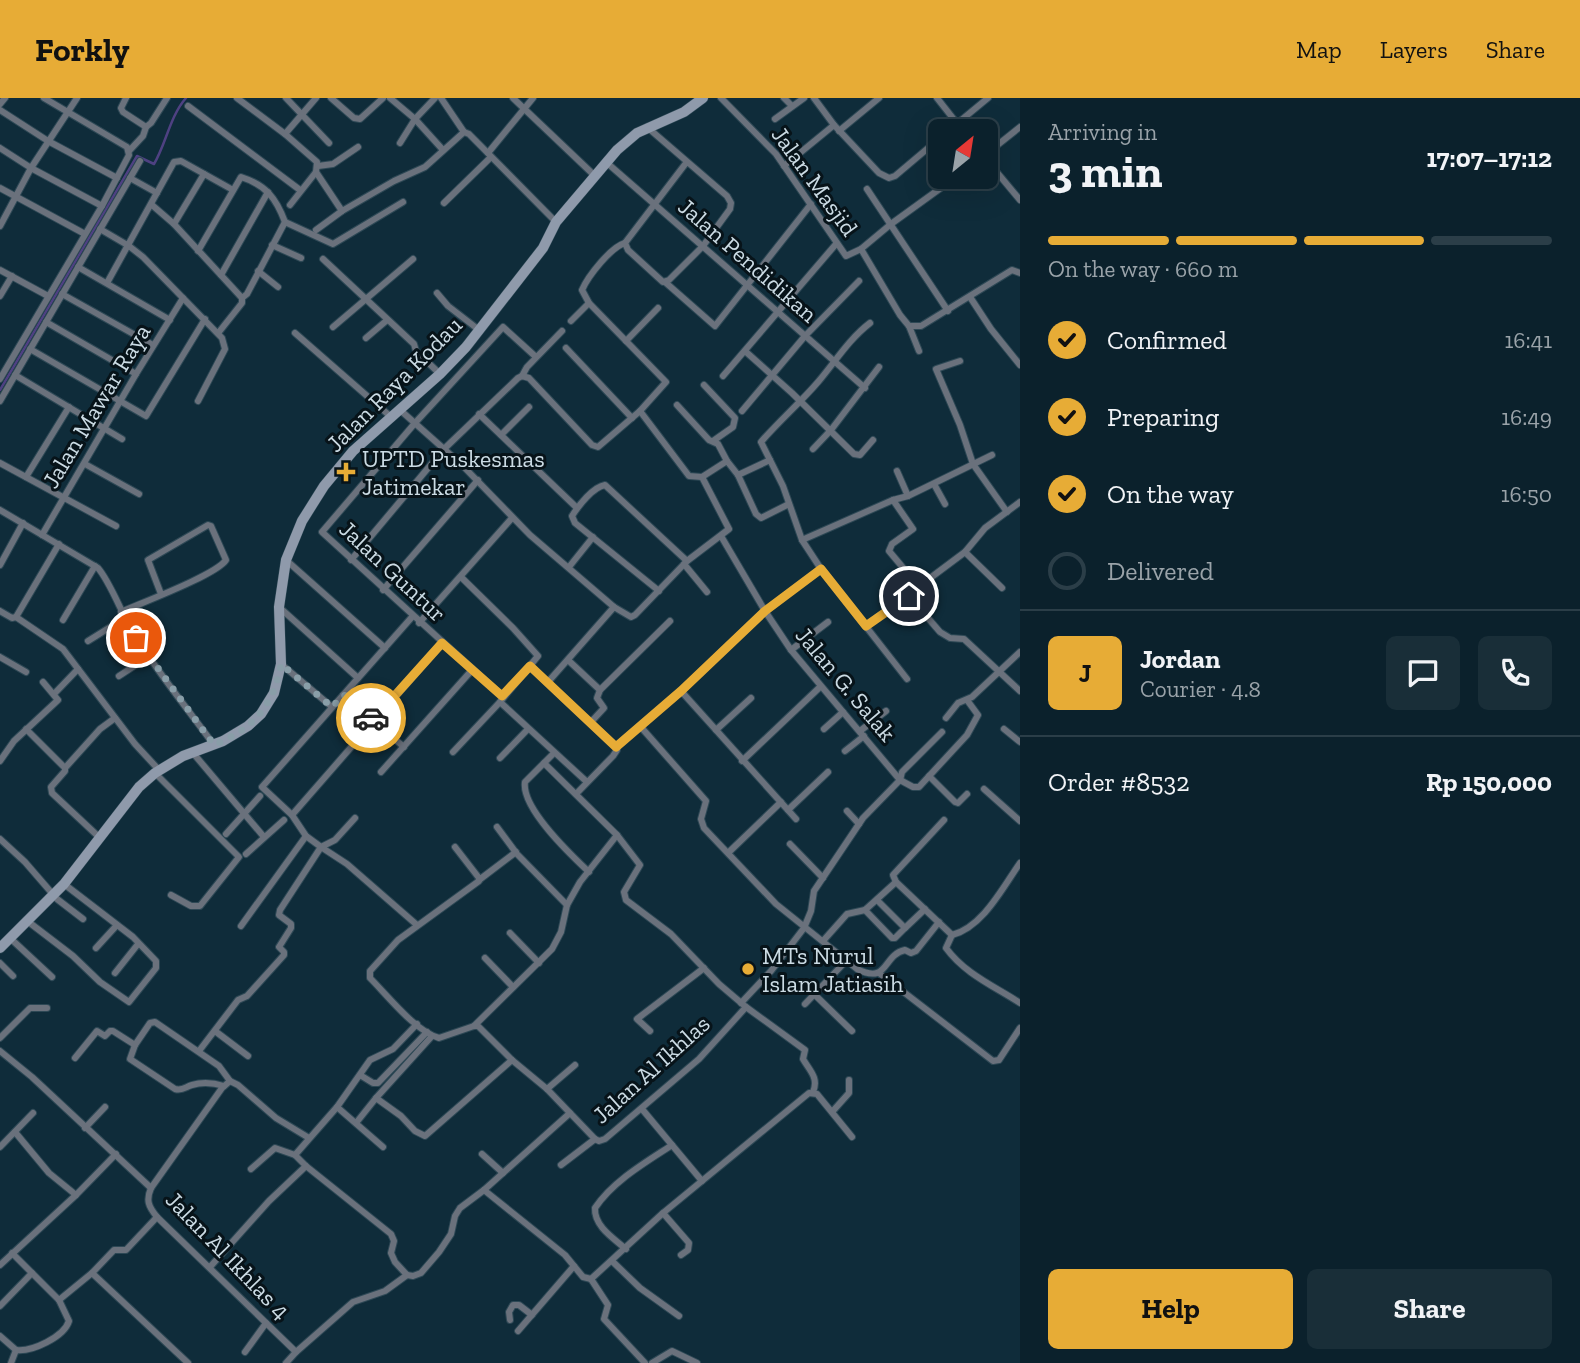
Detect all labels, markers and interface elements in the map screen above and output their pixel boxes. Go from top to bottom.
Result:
text: Forkly [35,30,129,69]
text: Map [1296,35,1342,64]
text: Layers [1380,35,1448,64]
text: Share [1486,35,1545,64]
text: Arriving in [1048,118,1157,146]
north arrow [928,119,998,189]
map controls [928,119,998,189]
street label: Jalan Masjid [766,121,864,241]
text: 17:07–17:12 [1426,142,1552,174]
text: 3 min [1048,144,1162,199]
street label: Jalan Pendidikan [672,192,824,328]
text: On the way · 660 m [1048,255,1238,283]
street label: Jalan Raya Kodau [320,310,468,458]
street label: Jalan Mawar Raya [36,318,157,493]
icon: check [1048,321,1086,359]
text: Confirmed [1107,324,1227,356]
text: 16:41 [1505,326,1552,354]
icon: check [1048,398,1086,436]
text: Preparing [1107,401,1219,433]
text: 16:49 [1501,403,1552,431]
place label: UPTD Puskesmas Jatimekar [362,444,545,501]
marker: UPTD Puskesmas Jatimekar [336,462,356,482]
icon: check [1048,475,1086,513]
text: On the way [1107,478,1234,510]
text: 16:50 [1501,480,1552,508]
street label: Jalan Guntur [334,514,452,628]
text: Delivered [1107,555,1214,587]
pin [879,566,939,626]
icon: home [890,577,928,615]
pin [106,608,166,668]
icon: bag [117,619,155,657]
street label: Jalan G. Salak [790,621,903,748]
button: chat [1386,636,1460,710]
button: phone [1478,636,1552,710]
text: Jordan [1140,643,1220,675]
text: J [1079,657,1091,689]
text: Courier · 4.8 [1140,675,1261,703]
courier [336,683,406,753]
icon: car [352,699,390,737]
text: Order #8532 [1048,766,1190,798]
text: Rp 150,000 [1426,766,1552,798]
place label: MTs Nurul Islam Jatiasih [762,941,904,998]
marker: MTs Nurul Islam Jatiasih [740,961,756,977]
street label: Jalan Al Ikhlas [586,1009,716,1129]
street label: Jalan Al Ikhlas 4 [160,1185,296,1325]
button: Help [1048,1269,1293,1349]
button: Share [1307,1269,1552,1349]

